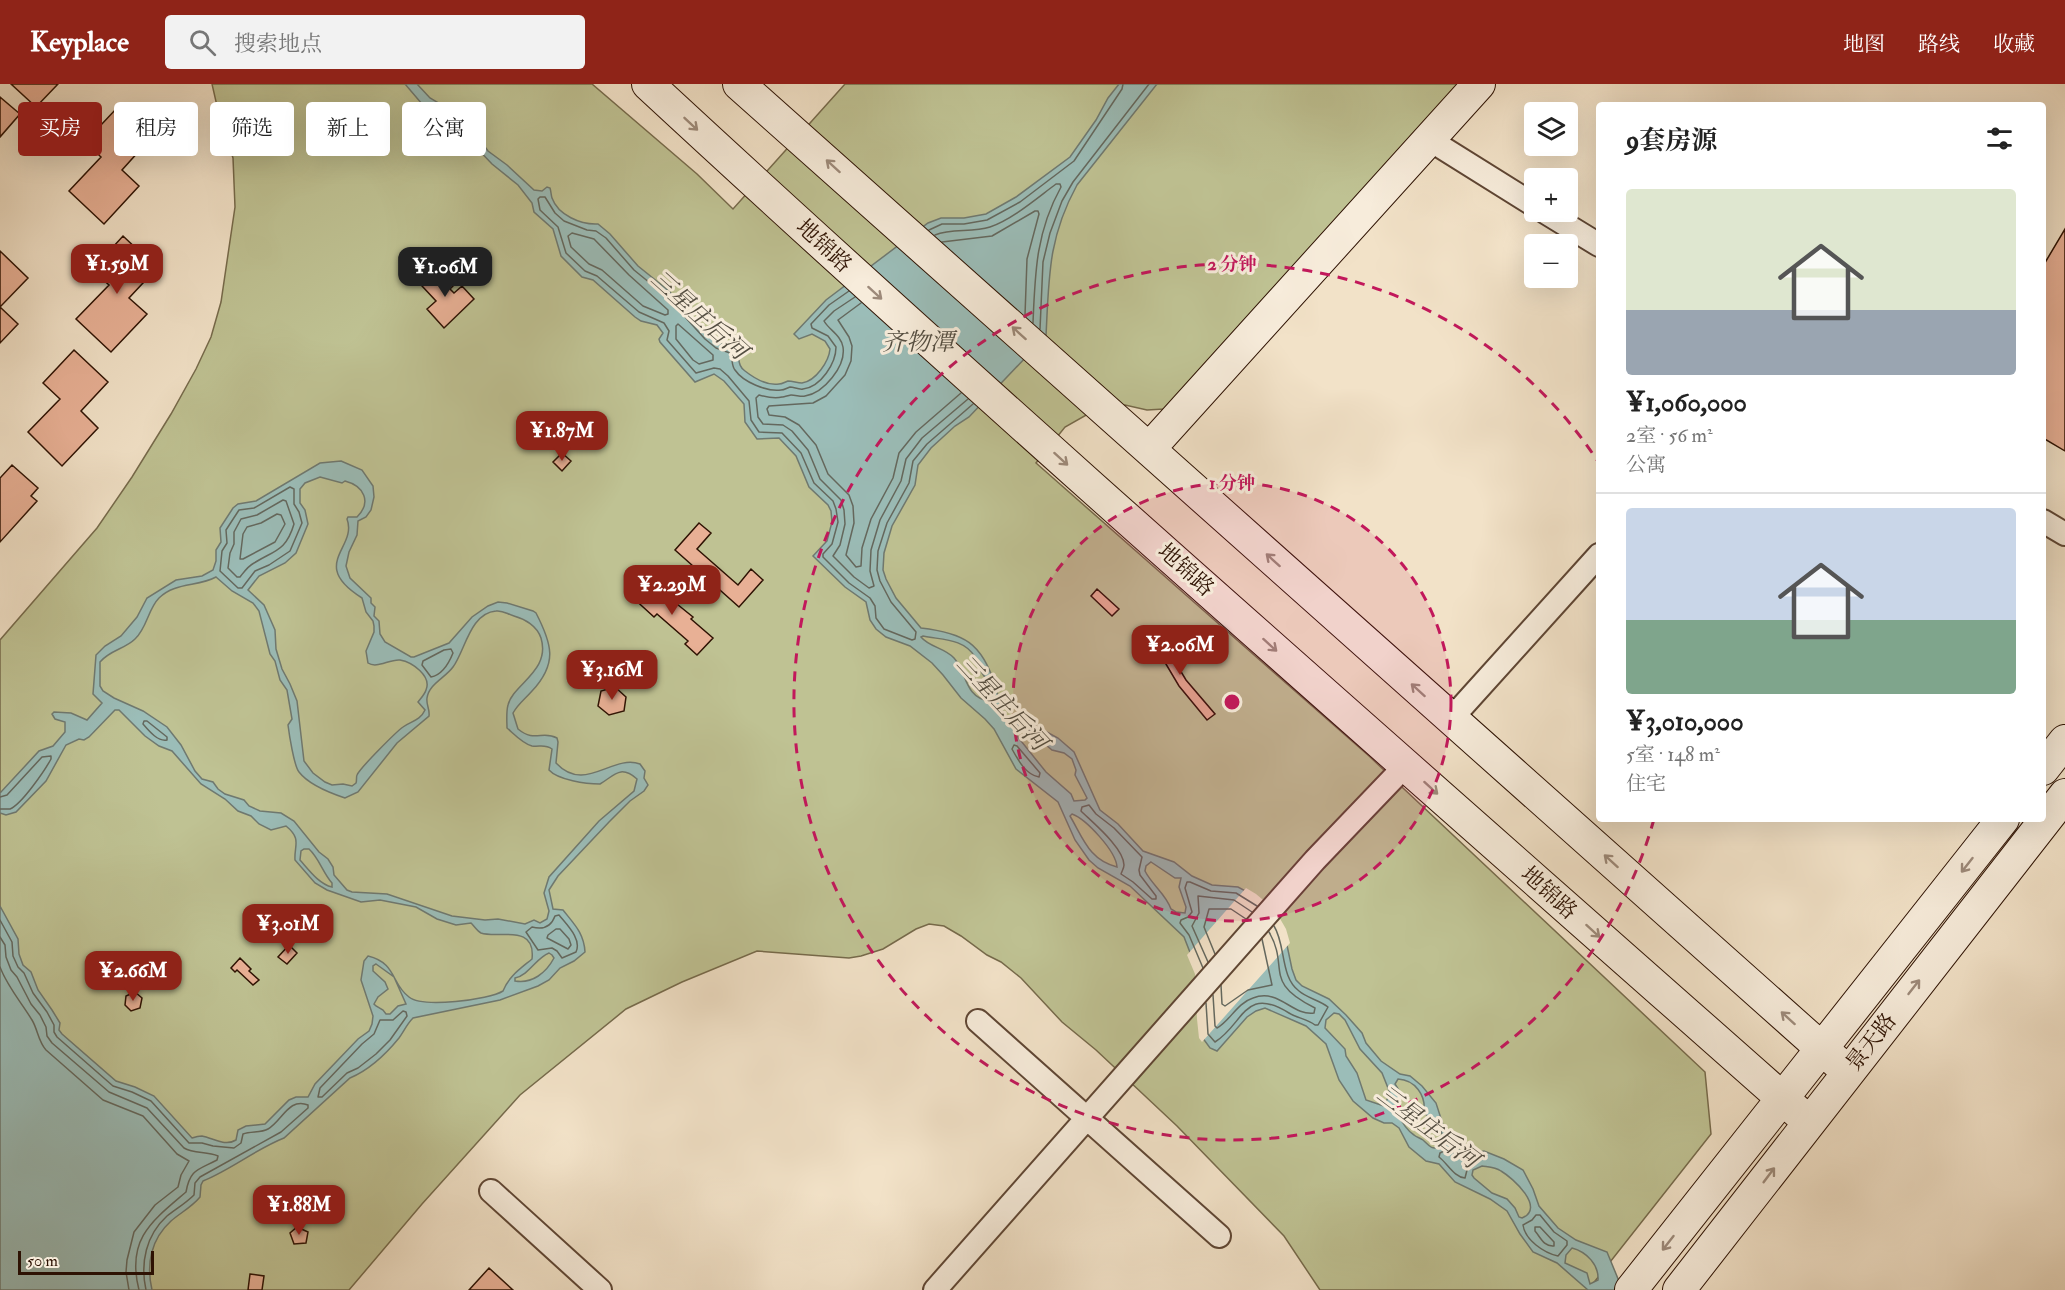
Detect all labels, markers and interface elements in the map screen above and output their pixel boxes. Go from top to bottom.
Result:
search box [165,15,585,69]
text: Keyplace [30,25,129,60]
icon: search [186,26,219,59]
text: 搜索地点 [234,30,322,58]
text: 地图 [1843,31,1885,58]
text: 路线 [1918,31,1960,58]
text: 收藏 [1993,31,2035,58]
chip: 买房 [18,102,102,156]
chip: 租房 [114,102,198,156]
chip: 筛选 [210,102,294,156]
chip: 新上 [306,102,390,156]
chip: 公寓 [402,102,486,156]
map controls [1524,102,1578,288]
button: layers [1524,102,1578,156]
one-way arrow [684,117,699,131]
icon: filters [1983,122,2016,155]
text: 9套房源 [1626,125,1717,157]
one-way arrow [826,159,841,173]
button: + [1524,168,1578,222]
street label: 地锦路 [790,213,858,279]
icon: home [1767,228,1875,336]
button: − [1524,234,1578,288]
pin: ¥1.59M [68,244,166,295]
pin: ¥1.06M [396,247,494,298]
text: ¥1.59M [85,251,149,276]
text: 2 分钟 [1208,253,1256,276]
text: ¥1.06M [412,254,478,279]
water label: 三星庄后河 [644,263,757,369]
one-way arrow [867,286,882,300]
one-way arrow [1012,326,1027,340]
water label: 齐物潭 [882,327,958,358]
text: ¥1,060,000 [1626,387,1747,419]
pin: ¥1.87M [513,411,611,462]
text: ¥1.87M [530,418,594,443]
text: 2室 · 56 m² [1626,423,1713,448]
text: 公寓 [1626,452,1666,477]
one-way arrow [1053,453,1069,466]
text: 1 分钟 [1209,472,1255,495]
street label: 地锦路 [1152,538,1220,602]
icon: home [1767,547,1875,655]
one-way arrow [1266,553,1281,567]
pin: ¥2.29M [623,565,721,616]
text: ¥2.29M [638,572,706,597]
pin: ¥2.06M [1131,625,1229,676]
text: ¥2.06M [1146,632,1214,657]
one-way arrow [1262,638,1277,652]
water label: 三星庄后河 [950,649,1057,760]
pin: ¥3.16M [563,650,661,701]
text: ¥3.16M [580,657,644,682]
one-way arrow [1411,683,1426,697]
centre of rings [1222,692,1242,712]
text: ¥3,010,000 [1626,706,1743,738]
text: 5室 · 148 m² [1626,742,1720,767]
text: 住宅 [1626,771,1666,796]
one-way arrow [1423,781,1438,795]
one-way arrow [1604,854,1619,868]
one-way arrow [1961,857,1974,873]
street label: 地锦路 [1515,861,1583,925]
pin: ¥3.01M [239,904,337,955]
text: ¥3.01M [256,911,320,936]
one-way arrow [1585,924,1600,938]
pin: ¥2.66M [84,951,182,1002]
text: ¥2.66M [99,958,167,983]
one-way arrow [1908,979,1921,995]
street label: 景天路 [1840,1007,1902,1077]
one-way arrow [1781,1011,1796,1025]
water label: 三星庄后河 [1371,1079,1488,1178]
one-way arrow [1763,1167,1775,1183]
pin: ¥1.88M [250,1185,348,1236]
text: ¥1.88M [267,1192,331,1217]
one-way arrow [1662,1235,1675,1251]
scale bar [18,1248,154,1276]
text: 50 m [27,1251,58,1271]

